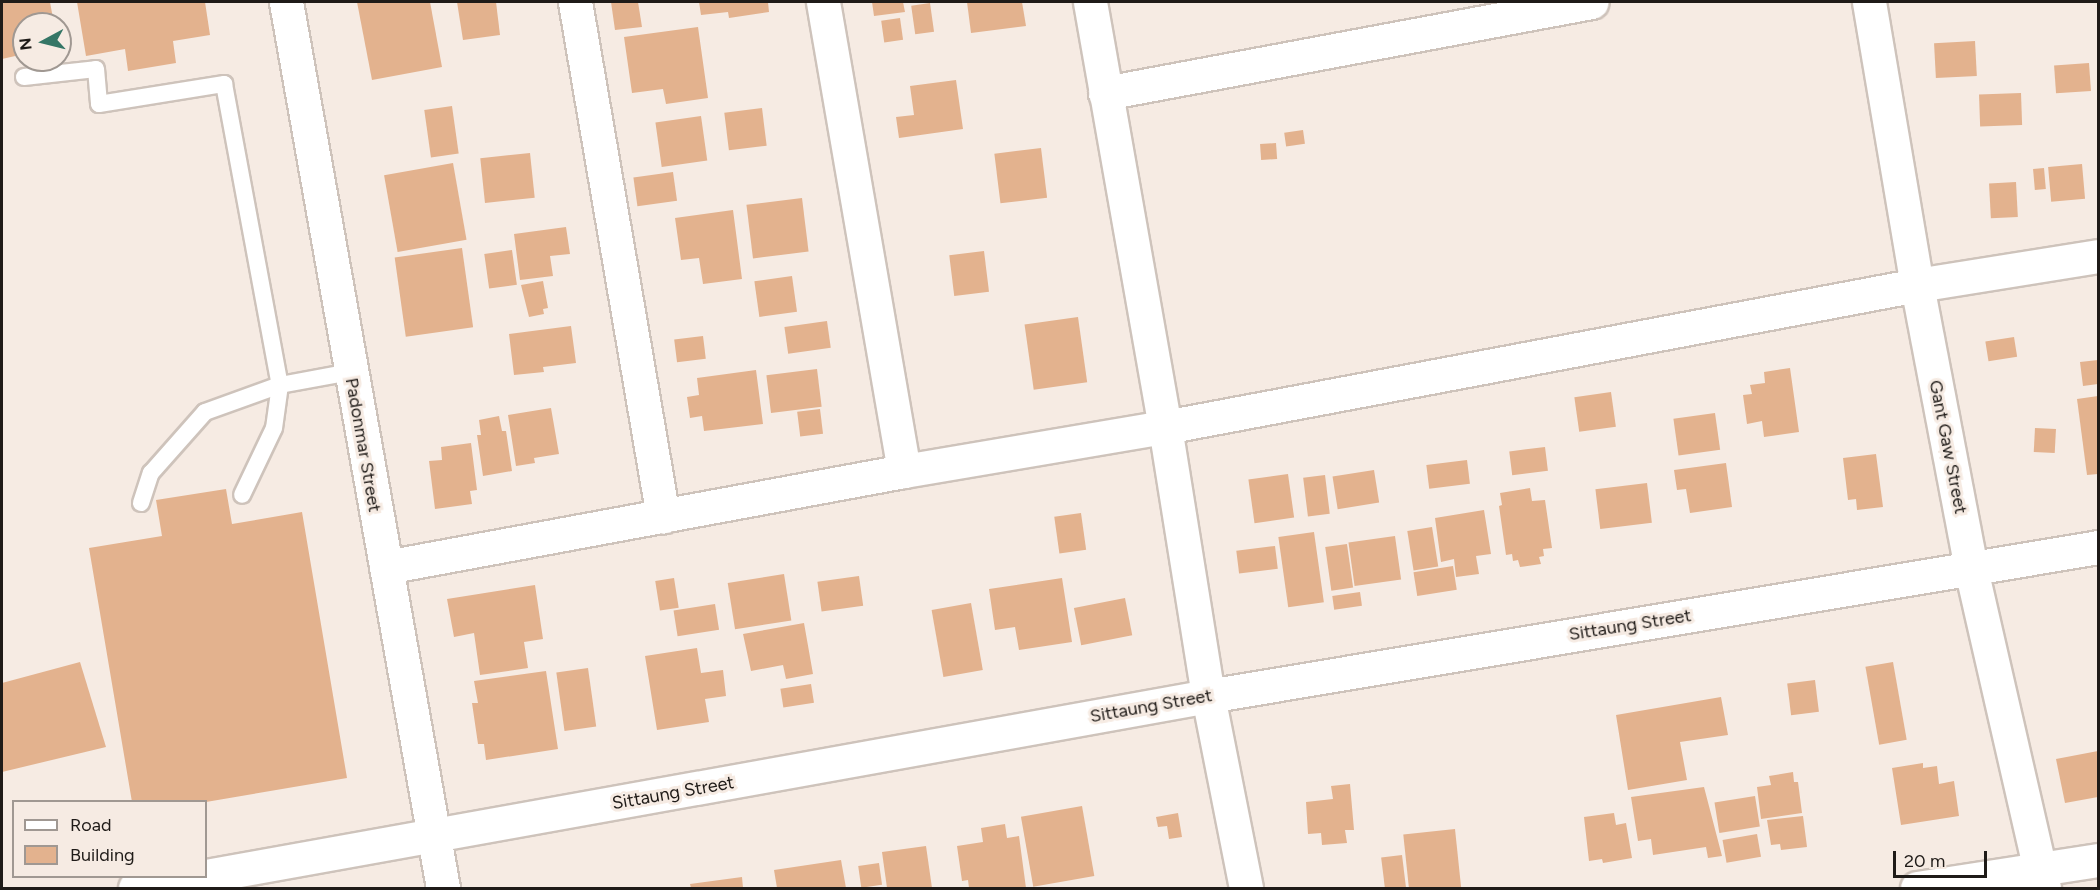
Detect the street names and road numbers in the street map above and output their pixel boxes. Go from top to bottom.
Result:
street label: Padonmar Street [341,376,385,514]
street label: Gant Gaw Street [1924,378,1972,516]
street label: Sittaung Street [1567,605,1693,645]
street label: Sittaung Street [1088,685,1214,727]
street label: Sittaung Street [610,772,736,814]

